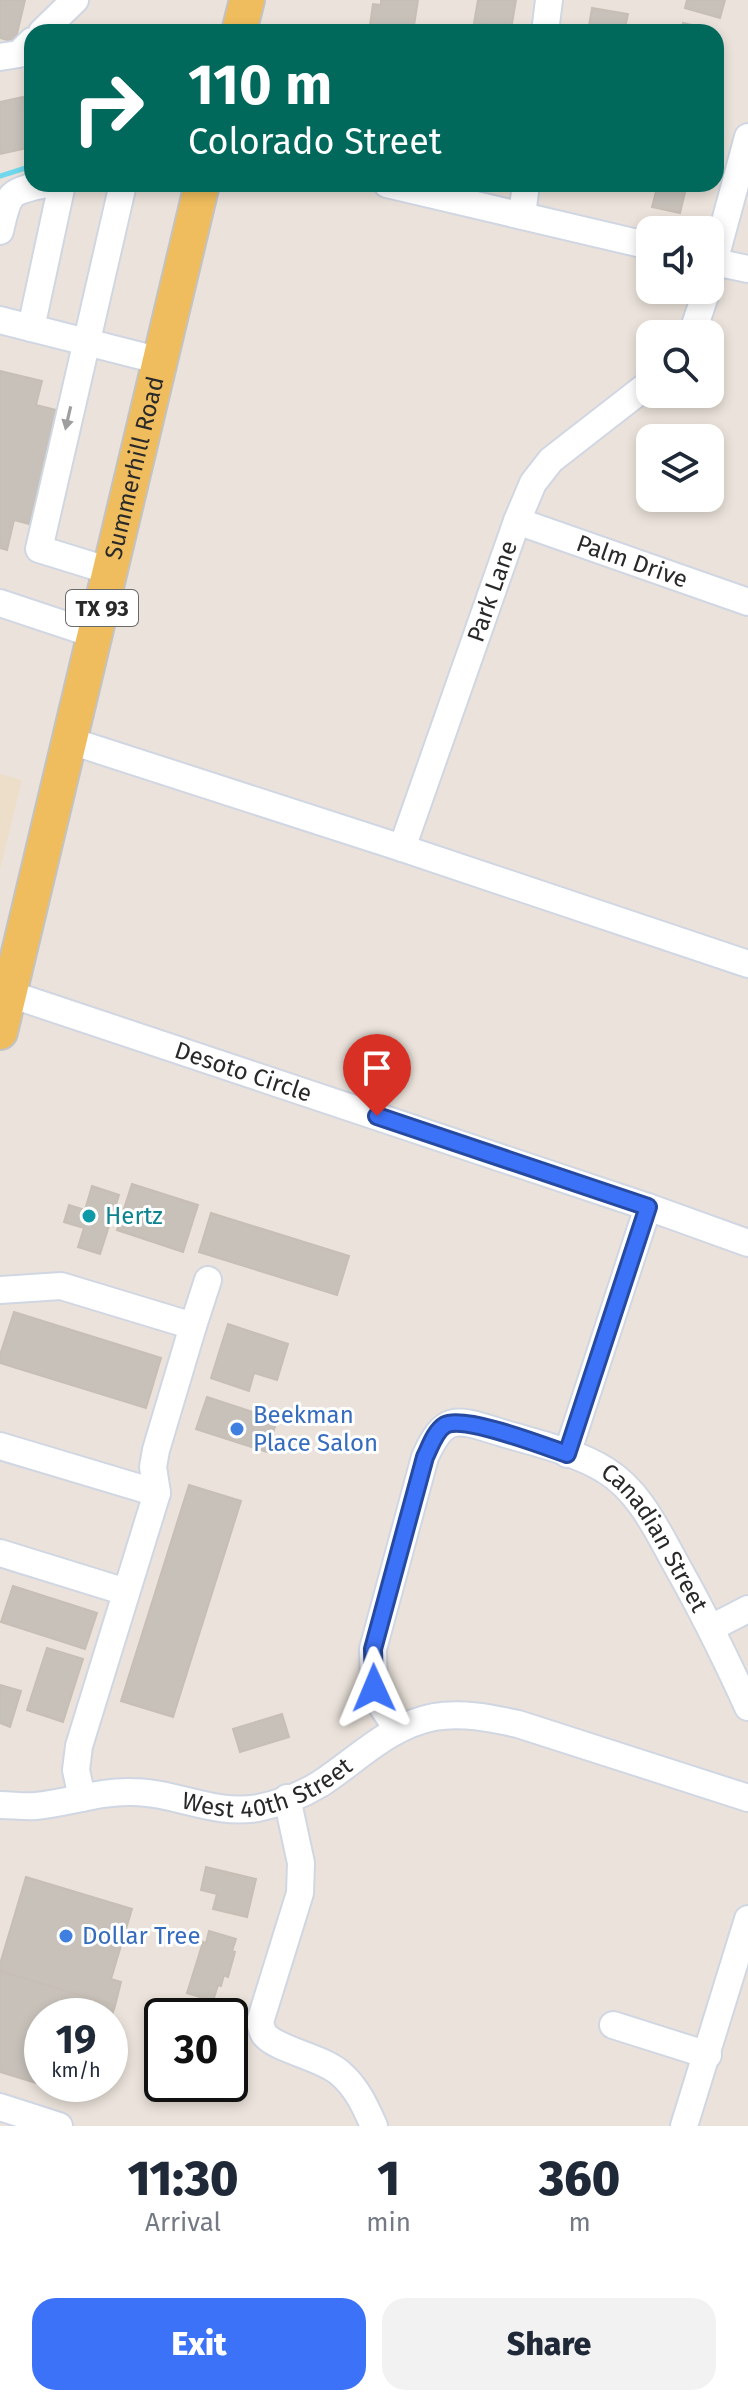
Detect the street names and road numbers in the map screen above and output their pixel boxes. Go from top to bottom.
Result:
street label: Summerhill Road [99,373,170,562]
street label: Palm Drive [573,529,691,594]
street label: Park Lane [462,537,523,646]
road number: TX 93 [66,590,138,626]
street label: Desoto Circle [171,1036,316,1108]
street label: Canadian Street [596,1458,714,1617]
street label: West 40th Street [179,1752,358,1824]

